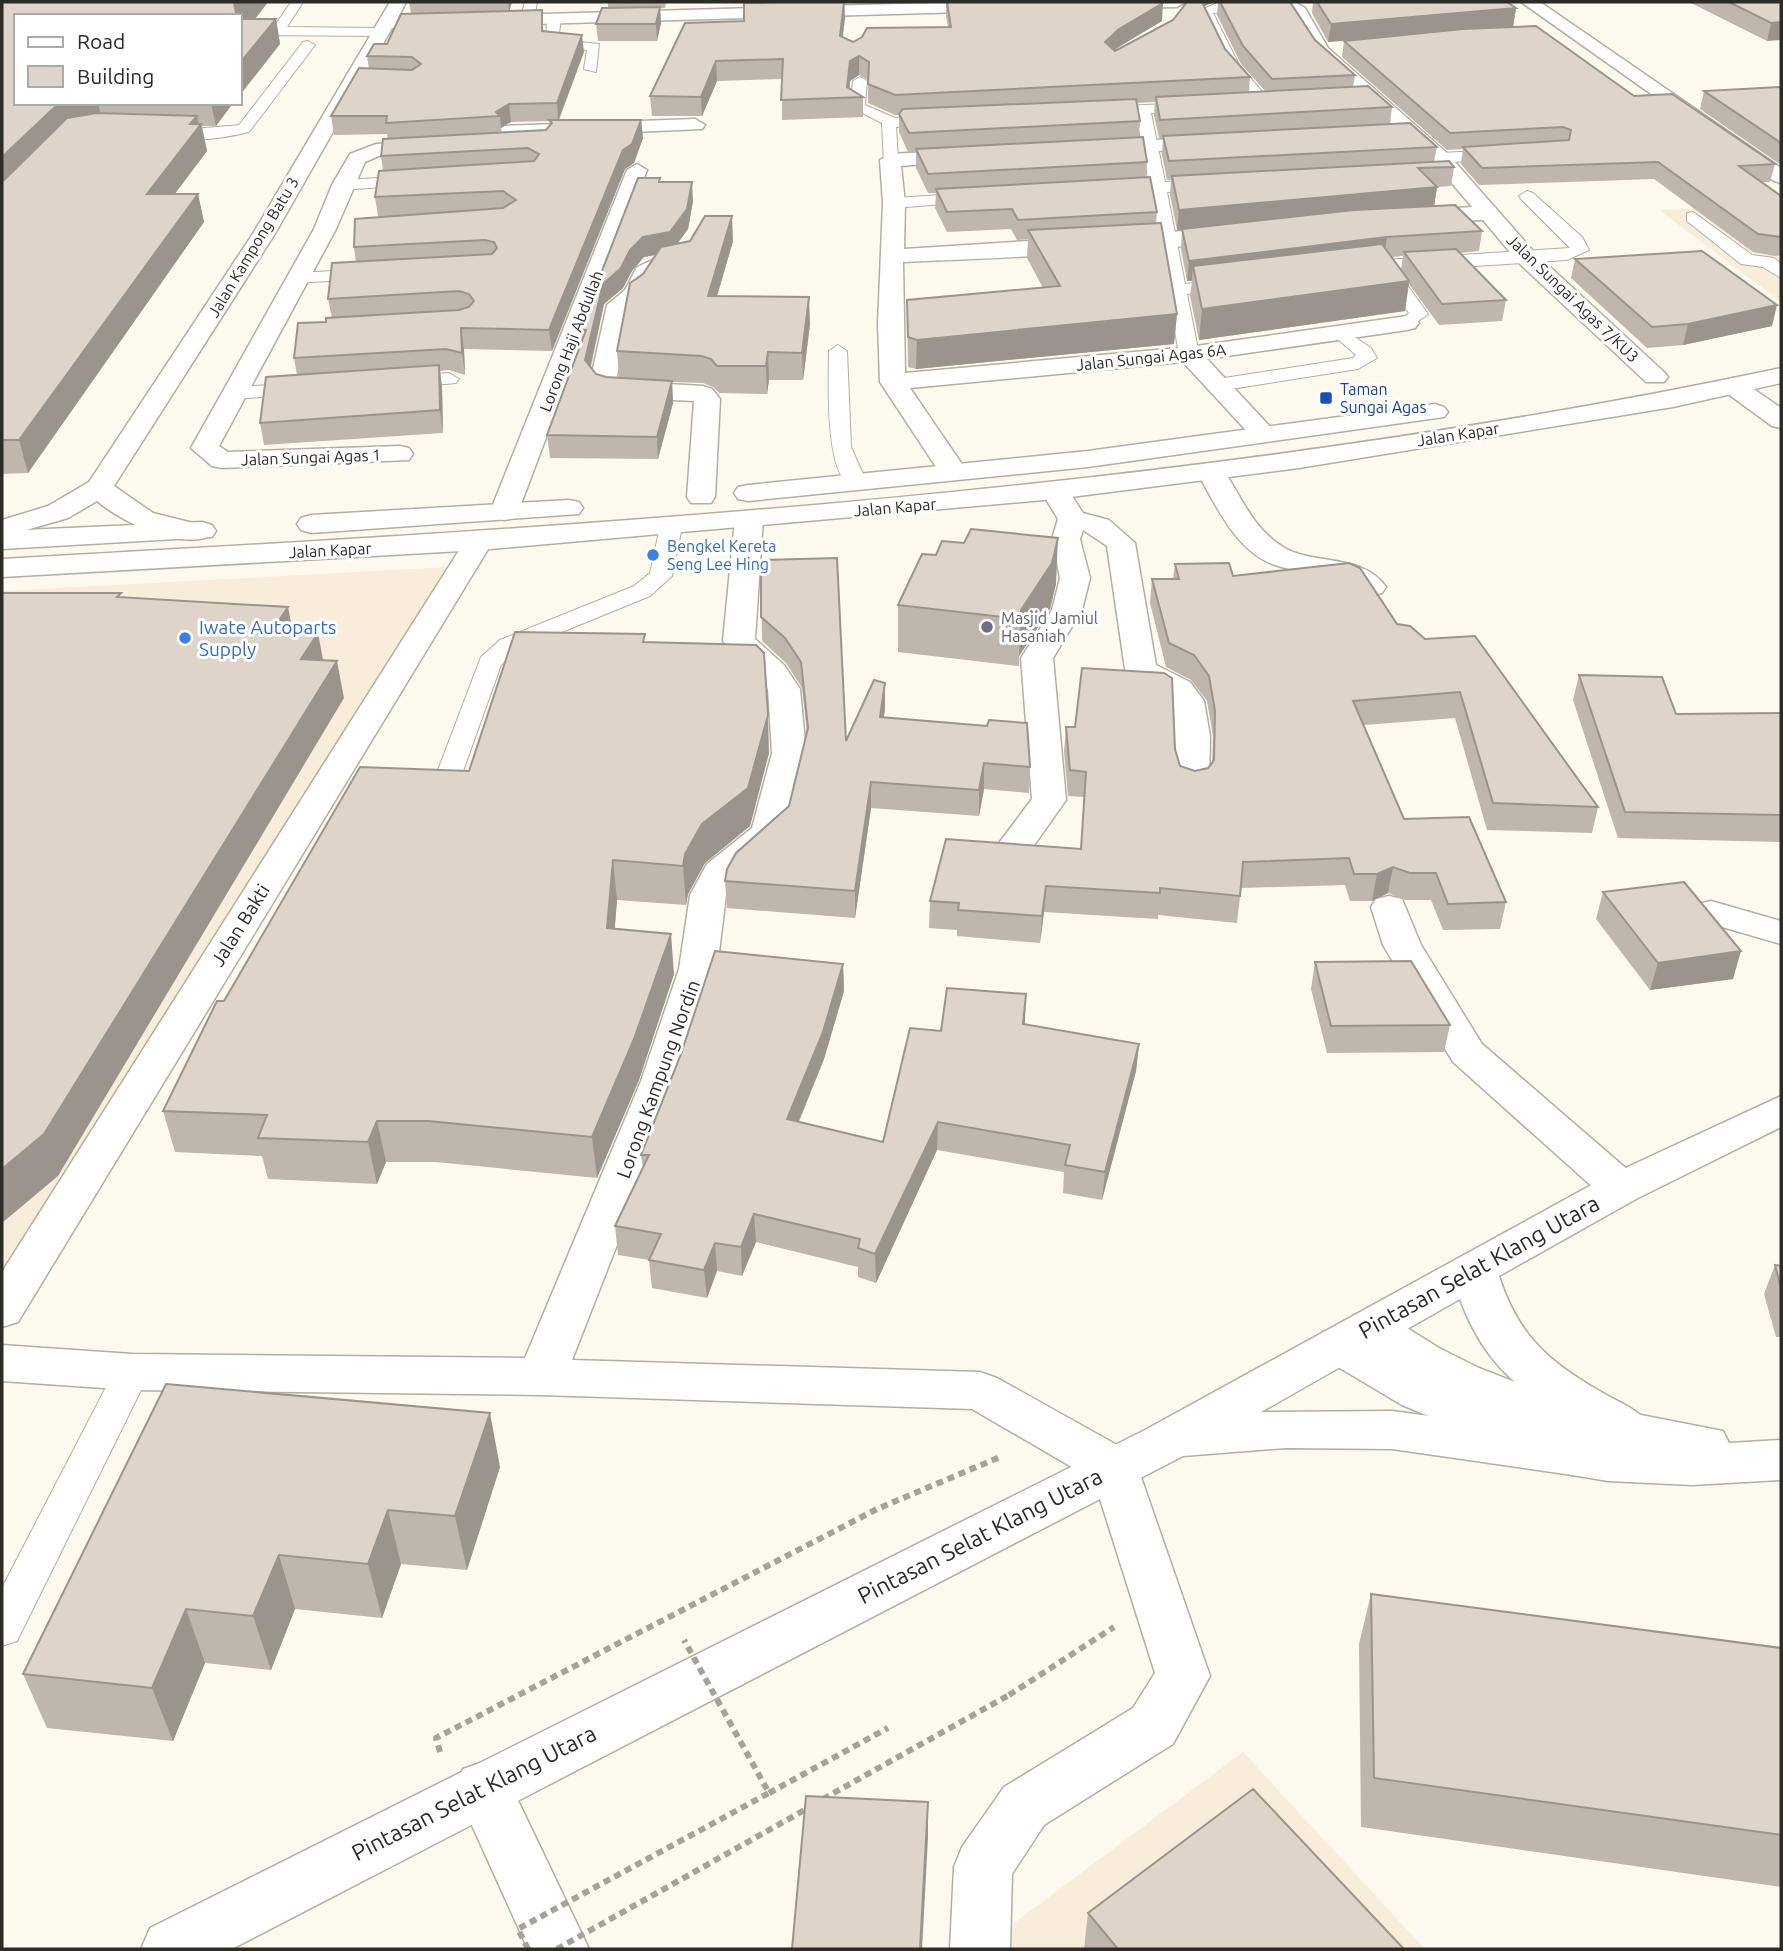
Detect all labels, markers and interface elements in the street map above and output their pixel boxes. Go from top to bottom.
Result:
legend [14,14,242,105]
text: Road [77,29,125,53]
text: Building [77,64,154,88]
street label: Jalan Kampong Batu 3 [204,174,302,320]
street label: Jalan Sungai Agas 7/KU3 [1503,230,1643,366]
street label: Lorong Haji Abdullah [536,268,606,414]
street label: Jalan Sungai Agas 6A [1075,340,1228,374]
place label: Taman Sungai Agas [1340,380,1426,416]
marker: Taman Sungai Agas [1318,390,1334,406]
street label: Jalan Kapar [1416,419,1500,449]
street label: Jalan Sungai Agas 1 [241,446,381,468]
street label: Jalan Kapar [853,494,937,520]
place label: Bengkel Kereta Seng Lee Hing [667,537,777,573]
street label: Jalan Kapar [288,539,372,561]
marker: Bengkel Kereta Seng Lee Hing [645,547,661,563]
place label: Masjid Jamiul Hasaniah [1001,609,1098,645]
place label: Iwate Autoparts Supply [199,616,336,660]
marker: Masjid Jamiul Hasaniah [979,619,995,635]
marker: Iwate Autoparts Supply [177,630,193,646]
street label: Jalan Bakti [206,880,274,970]
street label: Lorong Kampung Nordin [612,977,704,1181]
street label: Pintasan Selat Klang Utara [1354,1190,1603,1343]
street label: Pintasan Selat Klang Utara [853,1463,1106,1608]
street label: Pintasan Selat Klang Utara [347,1720,600,1865]

